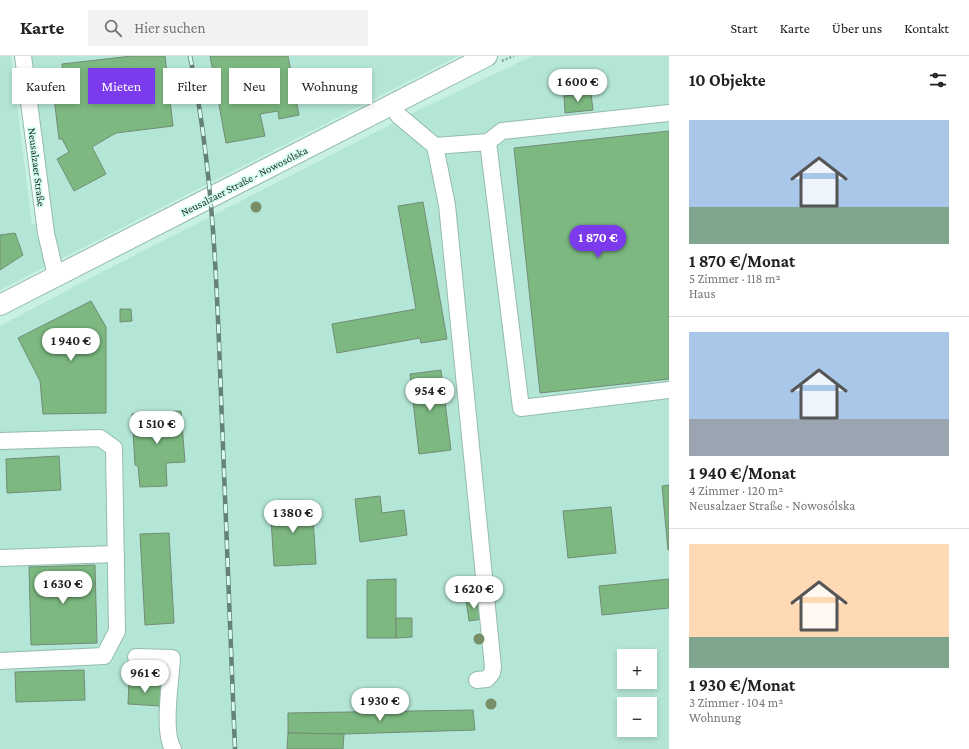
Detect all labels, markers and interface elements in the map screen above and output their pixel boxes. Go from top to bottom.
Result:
search box [88,10,368,46]
text: Karte [20,17,64,38]
icon: search [102,17,124,39]
text: Hier suchen [134,20,206,36]
text: Start [731,20,758,36]
text: Karte [780,20,810,36]
text: Über uns [832,20,882,36]
text: Kontakt [904,20,949,36]
chip: Kaufen [12,68,80,104]
chip: Mieten [88,68,155,104]
chip: Filter [163,68,221,104]
chip: Neu [229,68,280,104]
chip: Wohnung [288,68,372,104]
pin: 1 600 € [541,69,615,103]
icon: filters [927,69,949,91]
text: 10 Objekte [689,71,766,90]
text: 1 600 € [557,74,599,89]
street label: Neusalzaer Straße [26,127,48,207]
street label: Neusalzaer Straße - Nowosólska [179,144,309,218]
icon: home [783,146,855,218]
pin: 1 870 € [561,225,635,259]
text: 1 870 € [578,230,618,245]
text: 1 870 €/Monat [689,252,795,271]
text: 5 Zimmer · 118 m² [689,271,781,286]
text: Haus [689,286,716,301]
pin: 1 940 € [34,328,108,362]
text: 1 940 € [51,333,91,348]
icon: home [783,358,855,430]
pin: 954 € [402,378,458,412]
text: 954 € [414,383,446,398]
pin: 1 510 € [120,411,194,445]
text: 1 510 € [138,416,176,431]
text: 1 940 €/Monat [689,464,796,483]
text: 4 Zimmer · 120 m² [689,483,783,498]
text: Neusalzaer Straße - Nowosólska [689,498,855,513]
pin: 1 380 € [256,500,330,534]
text: 1 380 € [273,505,313,520]
icon: home [783,570,855,642]
pin: 1 630 € [26,571,100,605]
text: 1 630 € [43,576,83,591]
pin: 1 620 € [437,576,511,610]
text: 1 620 € [454,581,494,596]
map controls [617,649,657,737]
button: + [617,649,657,689]
pin: 961 € [117,660,173,694]
text: 961 € [130,665,160,680]
text: 1 930 €/Monat [689,676,795,695]
pin: 1 930 € [343,688,417,722]
text: 1 930 € [360,693,400,708]
text: 3 Zimmer · 104 m² [689,695,783,710]
button: − [617,697,657,737]
text: Wohnung [689,710,741,725]

